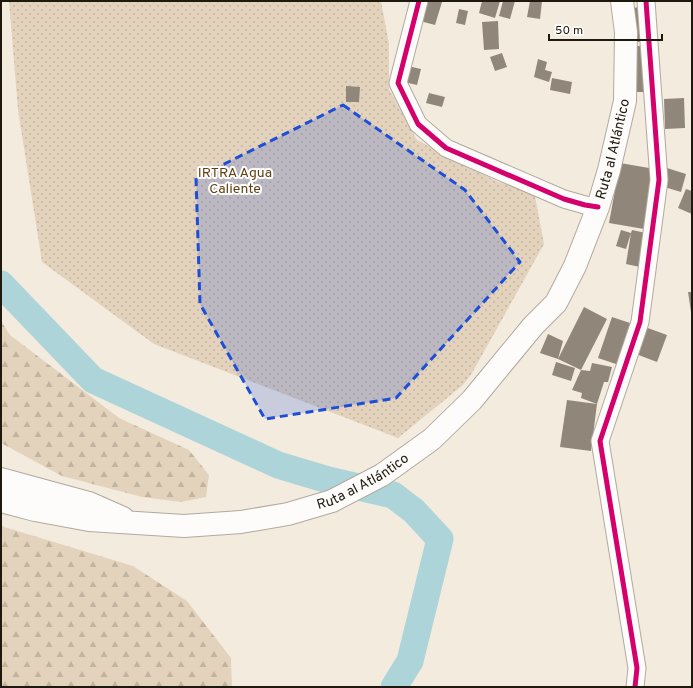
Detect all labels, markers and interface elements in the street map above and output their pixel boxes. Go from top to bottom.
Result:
scale bar [549,16,662,42]
text: 50 m [555,23,583,39]
street label: Ruta al Atlántico [592,97,634,202]
park label: IRTRA Agua Caliente [198,165,272,198]
street label: Ruta al Atlántico [315,450,412,514]

